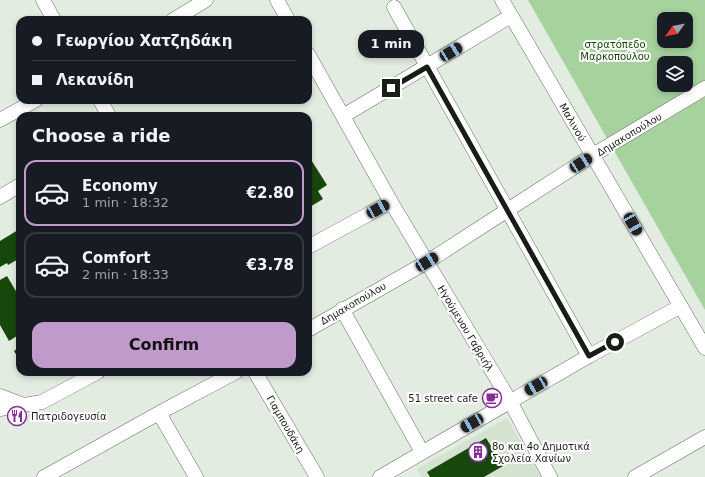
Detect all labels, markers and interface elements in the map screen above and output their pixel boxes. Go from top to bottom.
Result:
north arrow [657,12,693,48]
map controls [657,12,693,92]
callout: 1 min [358,30,424,58]
text: Γεωργίου Χατζηδάκη [56,32,232,50]
text: 1 min [371,36,411,51]
park label: στρατόπεδο Μαρκοπούλου [580,39,650,62]
car [438,41,464,63]
button: layers [657,56,693,92]
text: Λεκανίδη [56,71,134,89]
route end [382,79,400,97]
street label: Μαλινού [557,101,588,143]
street label: Δημακοπούλου [595,111,664,158]
text: Choose a ride [32,125,171,146]
car [568,151,594,175]
icon: car [34,175,70,211]
text: Economy [82,177,158,195]
text: €2.80 [247,184,294,202]
text: 1 min · 18:32 [82,195,169,210]
car [365,198,391,220]
car [622,211,644,237]
icon: car [34,247,70,283]
text: Comfort [82,249,150,267]
car [414,251,440,273]
text: €3.78 [247,256,294,274]
text: 2 min · 18:33 [82,267,169,282]
street label: Δημακοπούλου [318,280,388,327]
street label: Ηγούμενου Γαβριήλ [436,283,496,373]
button: Confirm [32,322,296,368]
route start [606,333,624,351]
car [523,375,549,397]
cafe icon: 51 street cafe [481,387,503,409]
street label: Γιαμπουδάκη [265,393,307,455]
place label: 51 street cafe [408,393,478,404]
restaurant icon: Πατριδογευσία [6,405,28,427]
place label: Πατριδογευσία [31,411,107,422]
car [459,412,485,434]
building icon: 8ο και 4ο Δημοτικά Σχολεία Χανίων [467,441,489,463]
place label: 8ο και 4ο Δημοτικά Σχολεία Χανίων [492,441,590,464]

